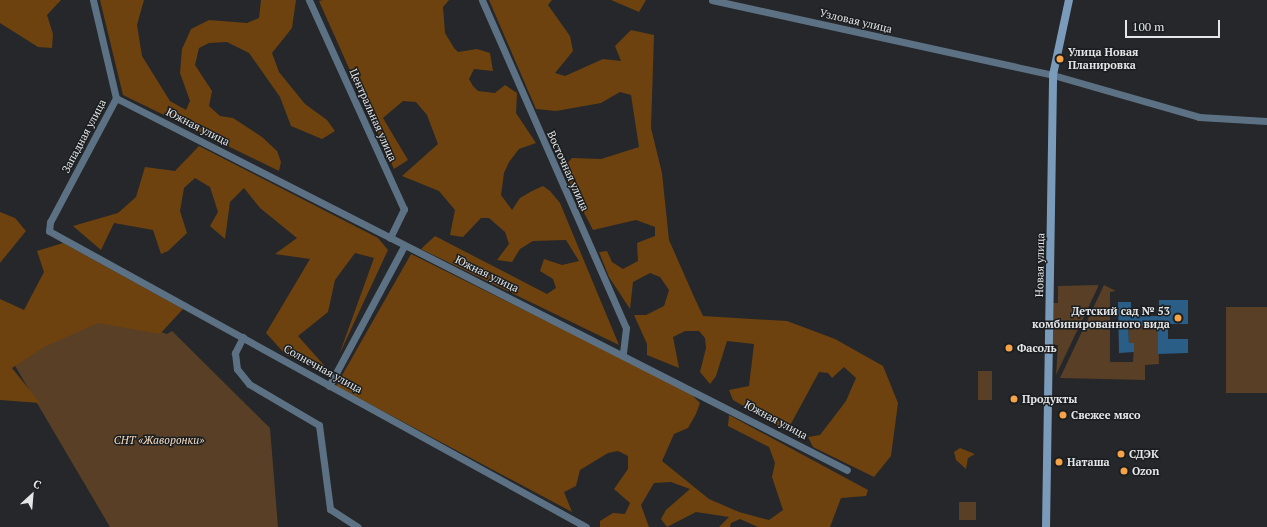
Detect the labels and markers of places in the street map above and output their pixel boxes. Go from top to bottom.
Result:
place label: Улица Новая Планировка [1068,46,1138,72]
marker: Улица Новая Планировка [1055,54,1065,64]
place label: Детский сад № 53 комбинированного вида [1032,305,1170,331]
marker: Детский сад № 53 комбинированного вида [1173,313,1183,323]
place label: Фасоль [1017,341,1056,355]
marker: Фасоль [1004,343,1014,353]
place label: Продукты [1022,392,1077,406]
marker: Продукты [1009,394,1019,404]
place label: Свежее мясо [1071,408,1141,422]
marker: Свежее мясо [1058,410,1068,420]
place label: СДЭК [1129,447,1159,461]
marker: СДЭК [1116,449,1126,459]
place label: Наташа [1067,455,1110,469]
marker: Наташа [1054,457,1064,467]
place label: Ozon [1132,464,1159,478]
marker: Ozon [1119,466,1129,476]

